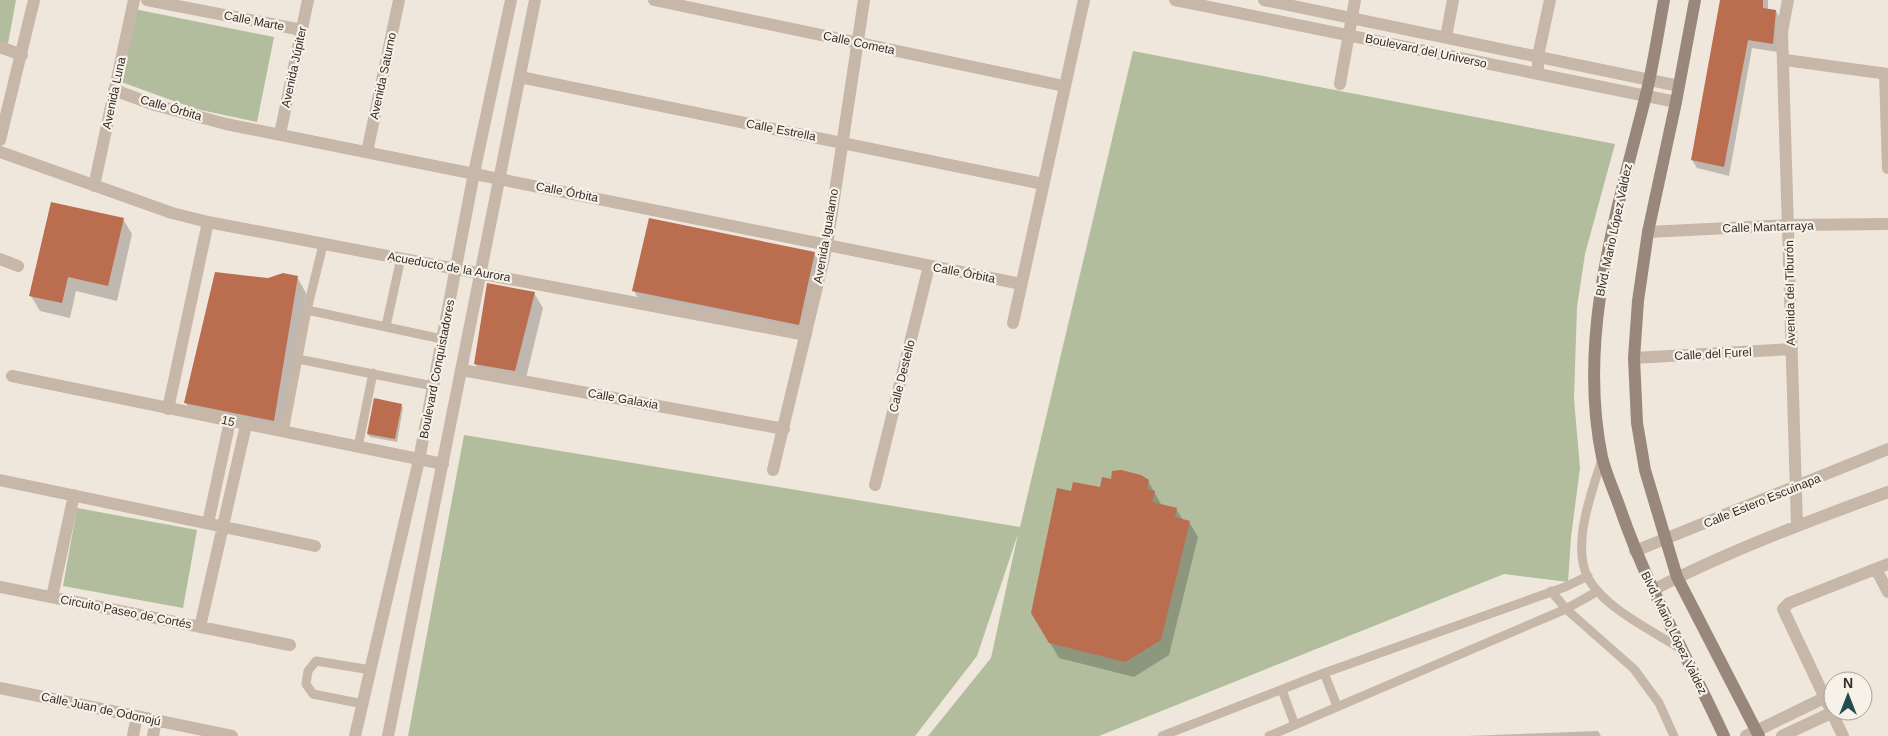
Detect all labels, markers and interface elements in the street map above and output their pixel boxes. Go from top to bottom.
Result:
street label: Calle Marte [223,8,286,34]
street label: Avenida Júpiter [279,25,309,109]
street label: Calle Cometa [822,29,896,57]
street label: Avenida Saturno [367,31,399,121]
street label: Boulevard del Universo [1364,31,1488,71]
street label: Avenida Luna [100,55,129,130]
street label: Calle Órbita [139,92,204,124]
street label: Calle Estrella [745,116,817,144]
street label: Blvd. Mario López Valdez [1593,162,1635,298]
street label: Calle Órbita [535,178,600,205]
street label: Avenida Igualamo [811,187,841,284]
street label: Calle Mantarraya [1722,218,1814,236]
street label: Avenida del Tiburón [1782,240,1798,346]
street label: Acueducto de la Aurora [386,249,512,285]
street label: Calle Órbita [932,259,997,286]
street label: Boulevard Conquistadores [417,298,457,440]
street label: Calle Destello [886,338,918,414]
street label: Calle del Furel [1674,345,1752,363]
street label: Calle Galaxia [587,386,660,412]
street label: 15 [220,413,236,429]
street label: Calle Estero Escuinapa [1702,471,1823,531]
street label: Blvd. Mario López Valdez [1638,569,1710,697]
street label: Circuito Paseo de Cortés [59,592,193,632]
north arrow [1823,671,1873,721]
text: N [1843,675,1853,691]
street label: Calle Juan de Odonojú [40,689,162,729]

